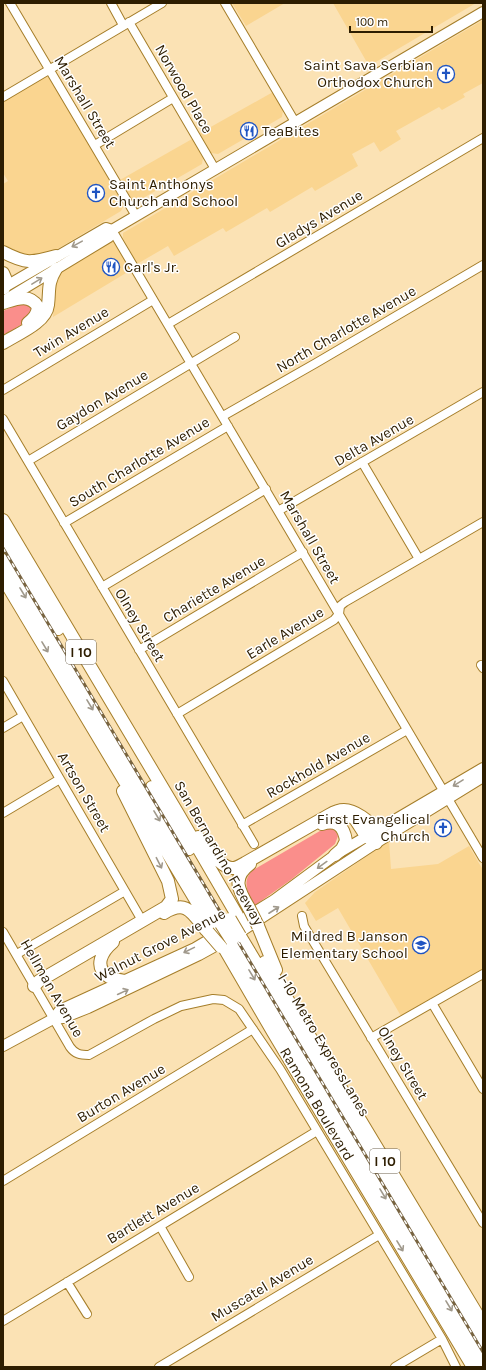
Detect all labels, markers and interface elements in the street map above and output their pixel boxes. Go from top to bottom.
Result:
scale bar [350,8,432,34]
text: 100 m [356,15,388,29]
street label: Norwood Place [151,41,217,137]
street label: Marshall Street [50,52,120,152]
place label: Saint Sava Serbian Orthodox Church [303,56,433,91]
church icon: Saint Sava Serbian Orthodox Church [436,64,456,84]
restaurant icon: TeaBites [239,121,259,141]
place label: TeaBites [262,122,319,140]
place label: Saint Anthonys Church and School [109,175,238,210]
church icon: Saint Anthonys Church and School [86,183,106,203]
street label: Gladys Avenue [272,186,366,252]
one-way arrow [71,241,83,249]
restaurant icon: Carl's Jr. [101,257,121,277]
place label: Carl's Jr. [124,258,179,276]
one-way arrow [30,276,42,284]
street label: North Charlotte Avenue [273,282,419,376]
street label: Twin Avenue [30,303,112,361]
street label: Gaydon Avenue [53,366,151,434]
street label: Delta Avenue [331,410,417,470]
street label: South Charlotte Avenue [65,413,213,511]
street label: Marshall Street [276,487,344,587]
street label: Chariette Avenue [160,551,268,627]
street label: Olney Street [111,585,169,665]
one-way arrow [20,587,28,599]
street label: Earle Avenue [243,603,327,663]
road number: I 10 [66,640,96,664]
one-way arrow [41,641,49,652]
one-way arrow [87,699,95,711]
street label: Rockhold Avenue [263,728,373,802]
street label: Artson Street [54,749,114,836]
street label: San Bernardino Freeway [170,777,268,929]
one-way arrow [452,780,464,788]
one-way arrow [154,810,162,822]
place label: First Evangelical Church [317,810,430,845]
church icon: First Evangelical Church [433,818,453,838]
one-way arrow [156,856,163,868]
one-way arrow [317,861,328,869]
street label: Walnut Grove Avenue [92,904,228,986]
one-way arrow [268,906,280,914]
place label: Mildred B Janson Elementary School [281,927,408,962]
school or university icon: Mildred B Janson Elementary School [411,935,431,955]
street label: Hellman Avenue [17,936,87,1040]
one-way arrow [183,947,195,954]
one-way arrow [248,969,256,981]
street label: I-10 Metro ExpressLanes [274,970,374,1120]
one-way arrow [117,988,129,995]
street label: Olney Street [374,1023,432,1103]
street label: Ramona Boulevard [276,1044,358,1164]
street label: Burton Avenue [74,1060,168,1126]
road number: I 10 [370,1149,400,1173]
street label: Bartlett Avenue [103,1178,203,1248]
one-way arrow [379,1188,387,1200]
one-way arrow [397,1240,405,1252]
street label: Muscatel Avenue [208,1250,316,1326]
one-way arrow [446,1300,454,1312]

